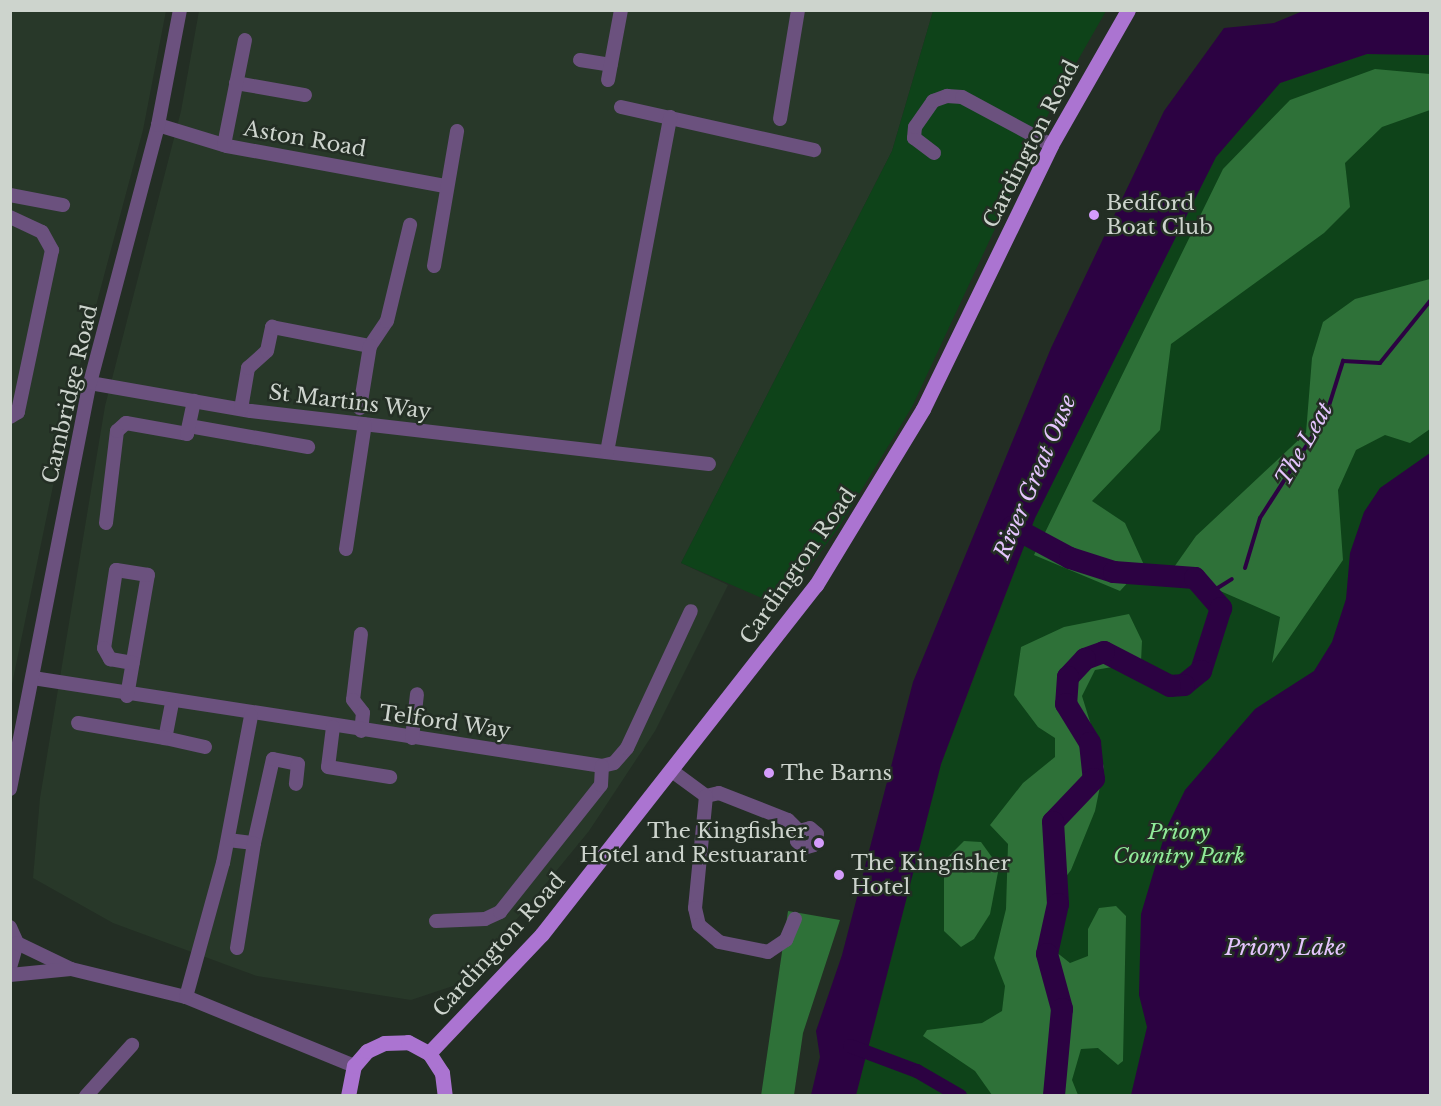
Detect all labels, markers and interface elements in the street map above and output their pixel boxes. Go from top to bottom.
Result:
street label: Cardington Road [978,56,1084,232]
street label: Aston Road [242,116,368,162]
place label: Bedford Boat Club [1106,190,1213,240]
marker: Bedford Boat Club [1087,208,1101,222]
street label: Cambridge Road [37,302,103,486]
street label: St Martins Way [267,379,433,425]
water label: River Great Ouse [988,391,1082,563]
water label: The Leat [1270,398,1338,490]
street label: Cardington Road [735,483,861,649]
street label: Telford Way [377,700,513,744]
place label: The Barns [781,760,892,786]
marker: The Barns [762,766,776,780]
place label: The Kingfisher Hotel and Restuarant [580,818,807,868]
park label: Priory Country Park [1113,819,1245,869]
marker: The Kingfisher Hotel and Restuarant [812,836,826,850]
place label: The Kingfisher Hotel [851,850,1011,900]
street label: Cardington Road [428,868,570,1022]
marker: The Kingfisher Hotel [832,868,846,882]
water label: Priory Lake [1225,935,1345,961]

